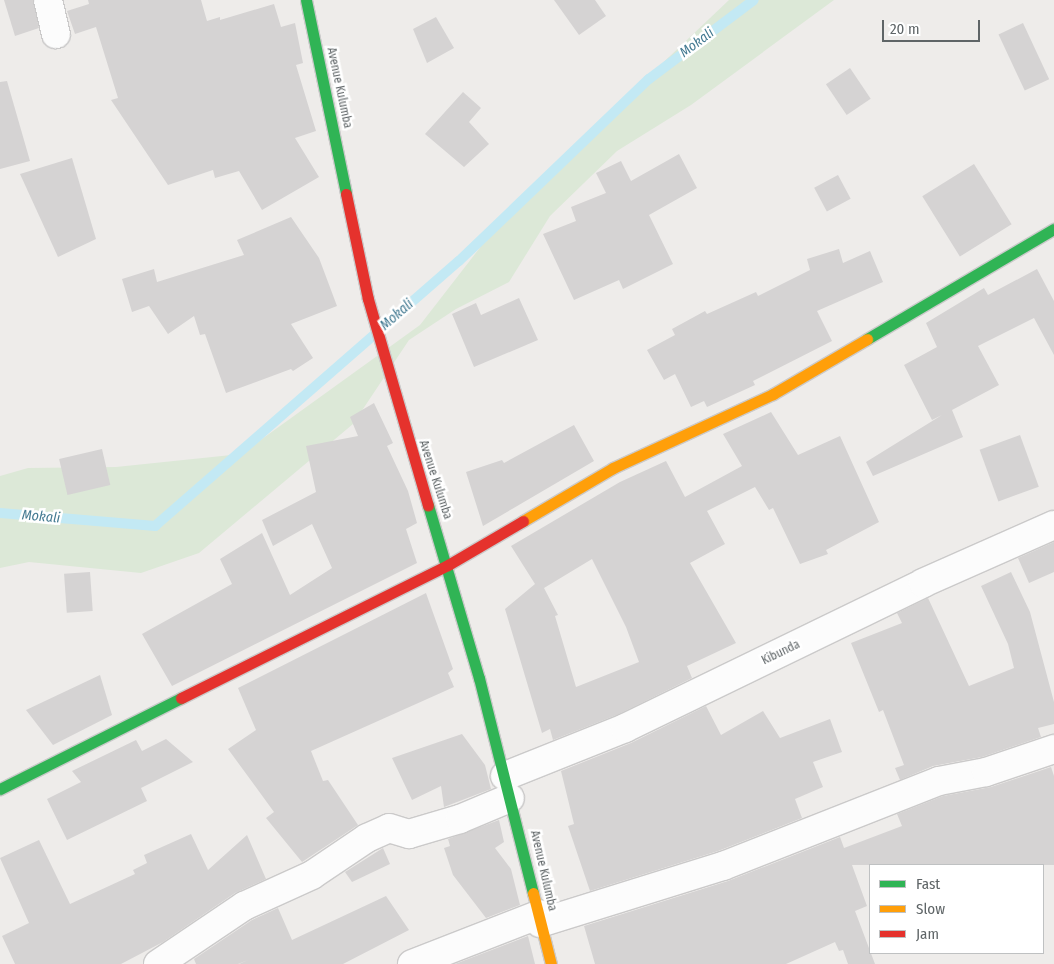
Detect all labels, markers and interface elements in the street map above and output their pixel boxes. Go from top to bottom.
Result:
scale bar [884,10,982,42]
text: 20 m [890,20,920,38]
water label: Mokali [677,25,717,61]
street label: Avenue Kulumba [323,46,355,130]
water label: Mokali [377,296,417,334]
street label: Avenue Kulumba [415,439,455,521]
water label: Mokali [21,507,61,527]
street label: Kibunda [760,638,802,668]
street label: Avenue Kulumba [527,829,559,913]
legend [869,864,1044,954]
text: Fast [916,875,940,893]
text: Slow [916,900,945,918]
text: Jam [916,925,939,943]

